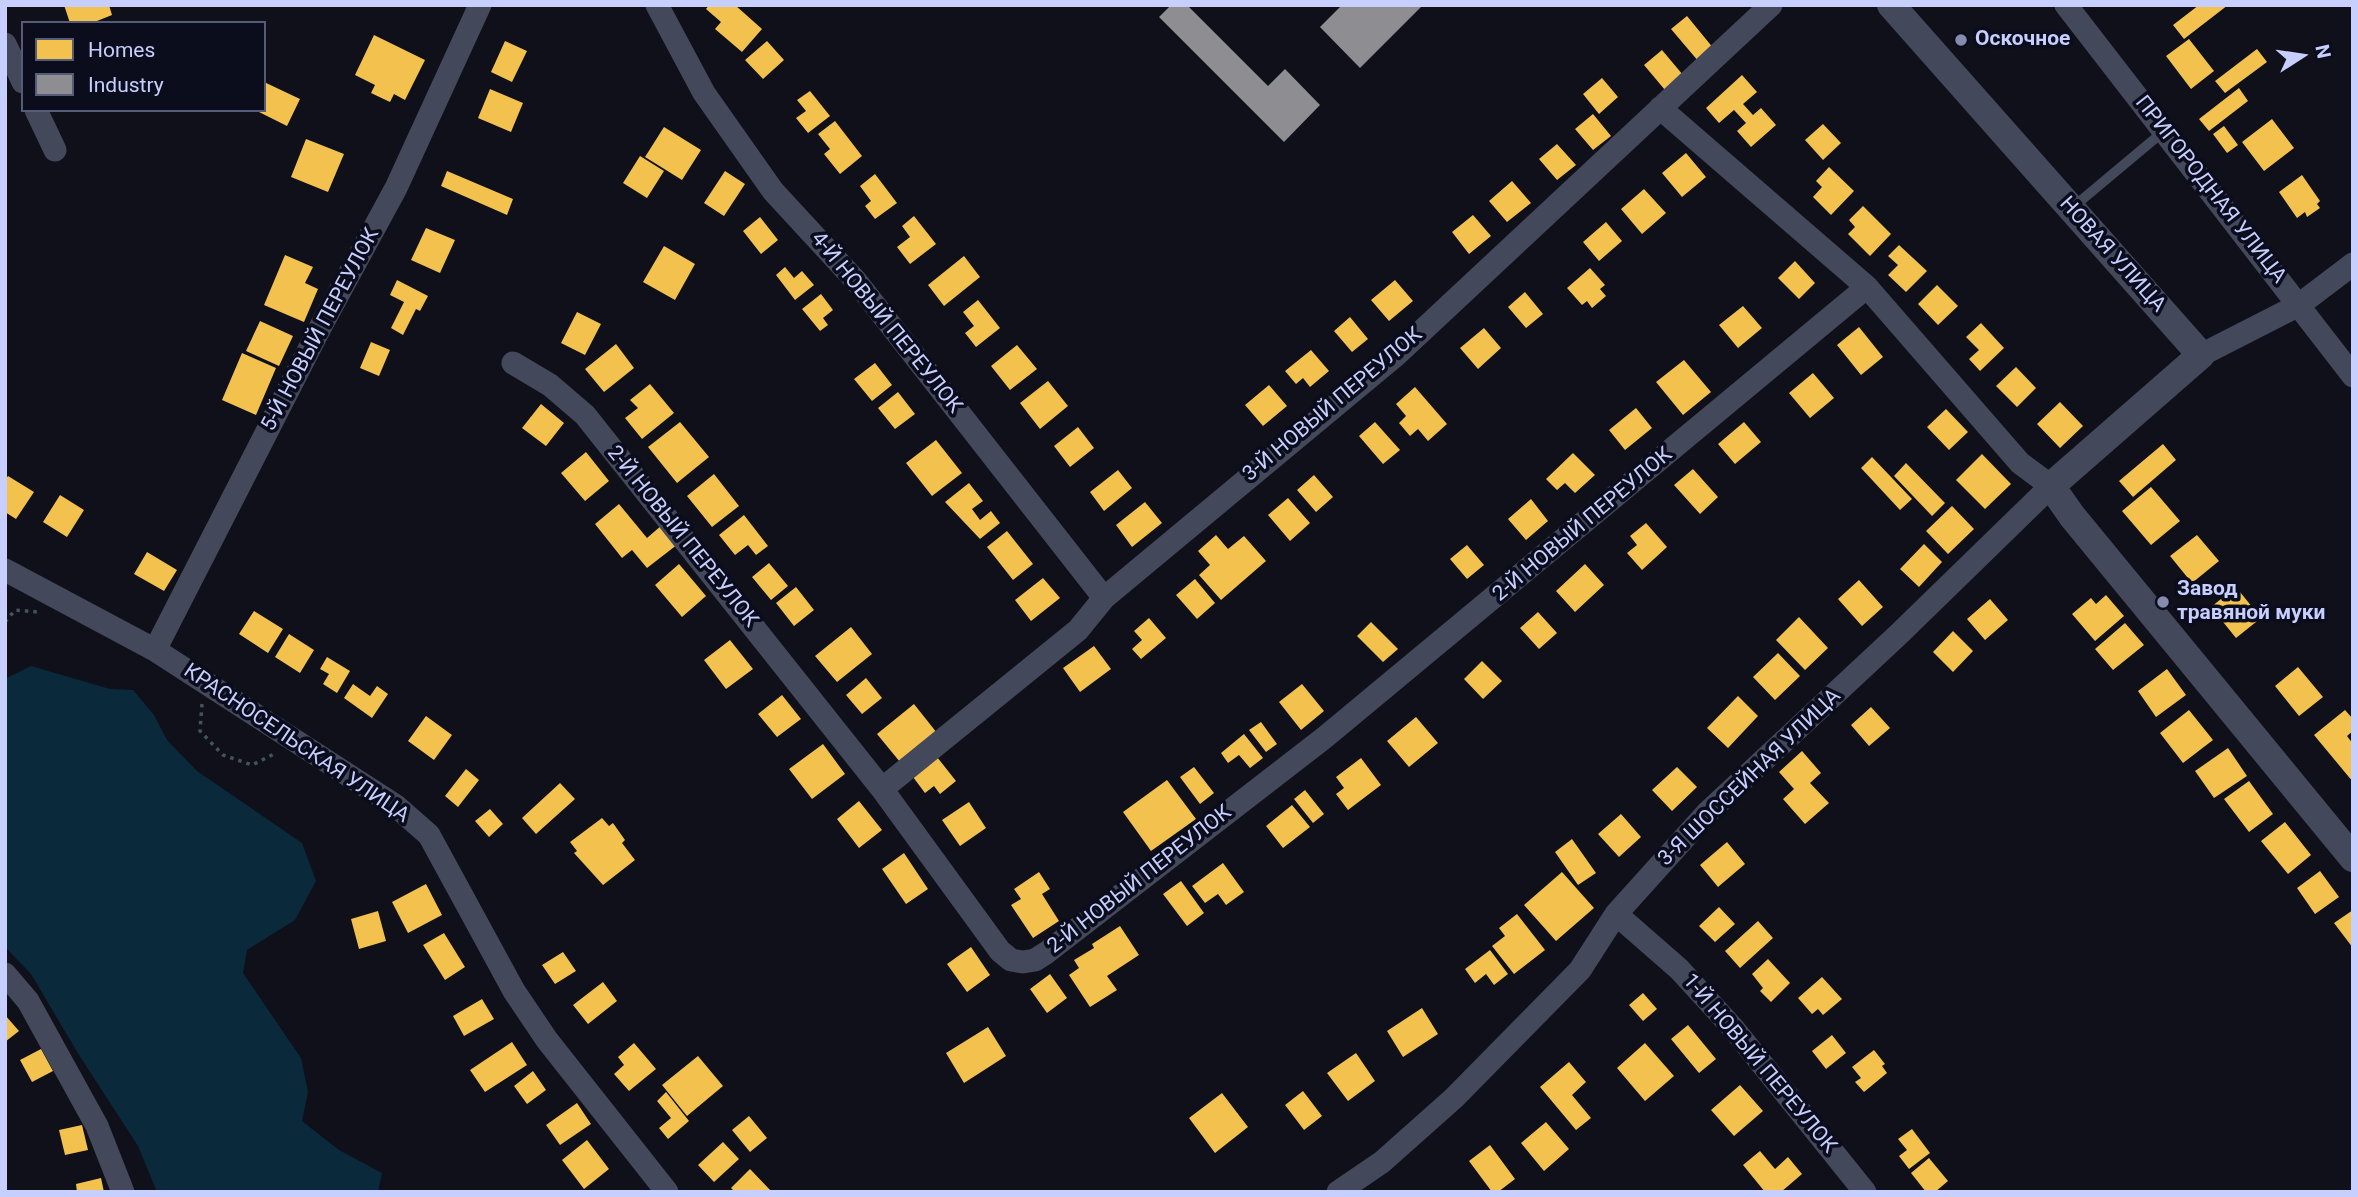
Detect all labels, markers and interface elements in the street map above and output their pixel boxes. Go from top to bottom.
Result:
legend [21,21,266,112]
north arrow [2267,21,2337,91]
place label: Оскочное [1975,27,2070,53]
marker: Оскочное [1953,32,1969,48]
text: Homes [88,38,155,62]
text: N [2310,43,2336,60]
text: Industry [88,73,164,97]
street label: ПРИГОРОДНАЯ УЛИЦА [2129,91,2291,289]
street label: НОВАЯ УЛИЦА [2054,192,2170,318]
street label: 5-Й НОВЫЙ ПЕРЕУЛОК [257,224,385,436]
street label: 4-Й НОВЫЙ ПЕРЕУЛОК [805,227,967,419]
street label: 3-Й НОВЫЙ ПЕРЕУЛОК [1238,323,1428,487]
street label: 2-Й НОВЫЙ ПЕРЕУЛОК [601,441,763,633]
street label: 2-Й НОВЫЙ ПЕРЕУЛОК [1488,443,1678,607]
place label: Завод травяной муки [2177,577,2325,627]
marker: Завод травяной муки [2155,594,2171,610]
street label: КРАСНОСЕЛЬСКАЯ УЛИЦА [178,659,414,829]
street label: 3-Я ШОССЕЙНАЯ УЛИЦА [1654,684,1846,872]
street label: 2-Й НОВЫЙ ПЕРЕУЛОК [1043,800,1237,960]
street label: 1-Й НОВЫЙ ПЕРЕУЛОК [1677,969,1841,1159]

